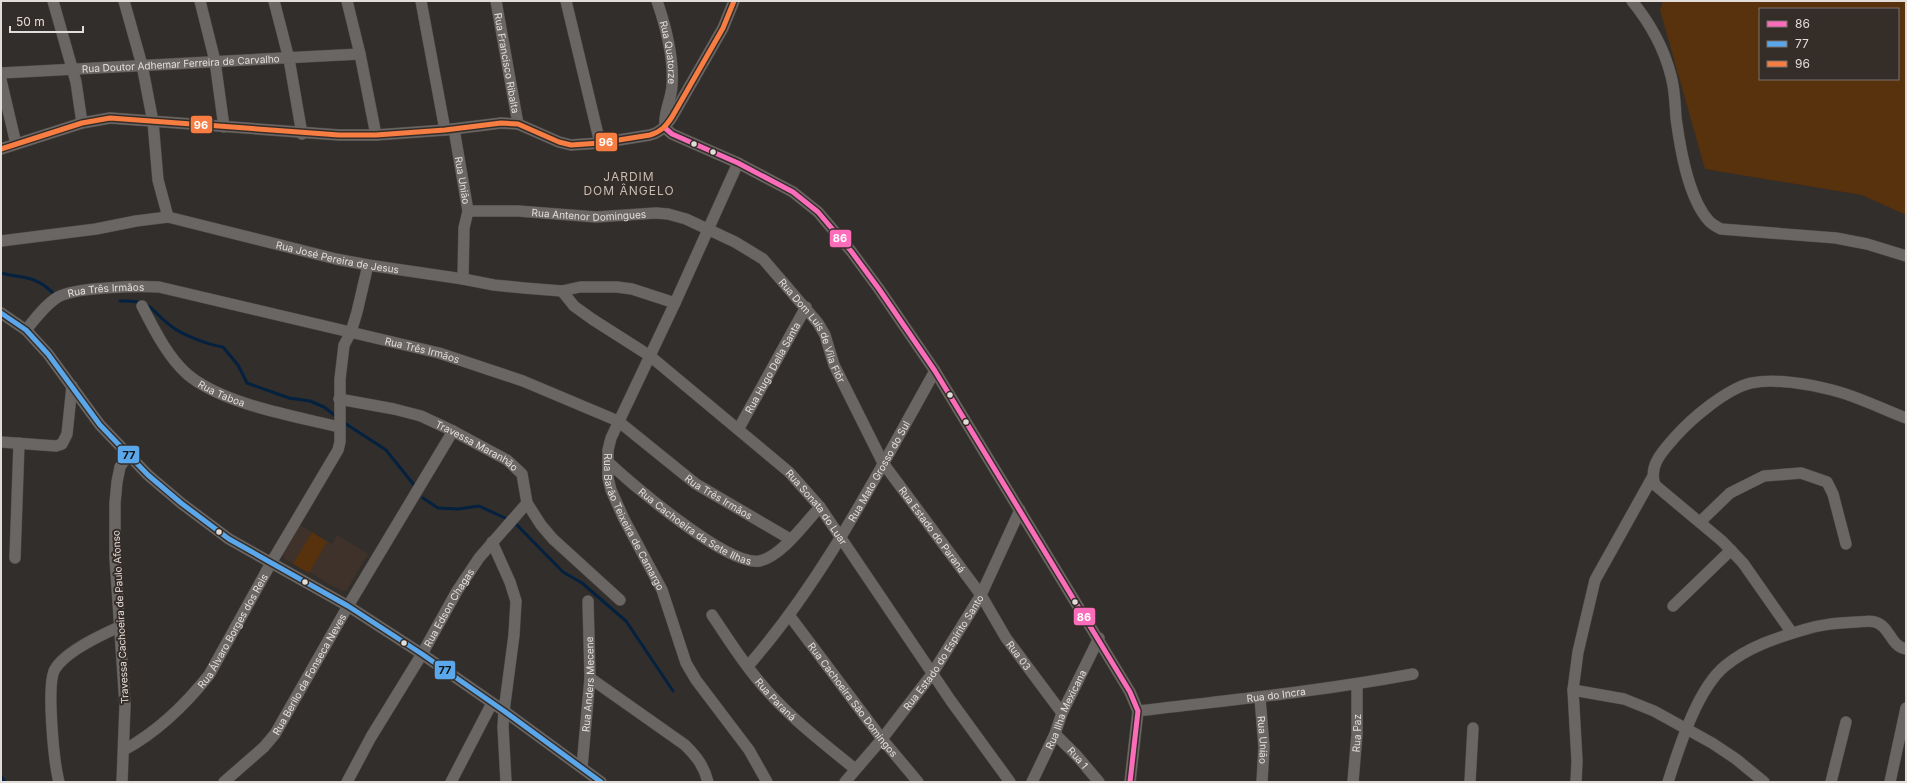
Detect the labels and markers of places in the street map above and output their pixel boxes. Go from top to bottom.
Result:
unlabelled marker [689,139,699,149]
unlabelled marker [708,147,718,157]
unlabelled marker [945,390,955,400]
unlabelled marker [961,417,971,427]
unlabelled marker [214,527,224,537]
unlabelled marker [300,577,310,587]
unlabelled marker [1070,597,1080,607]
unlabelled marker [399,638,409,648]

